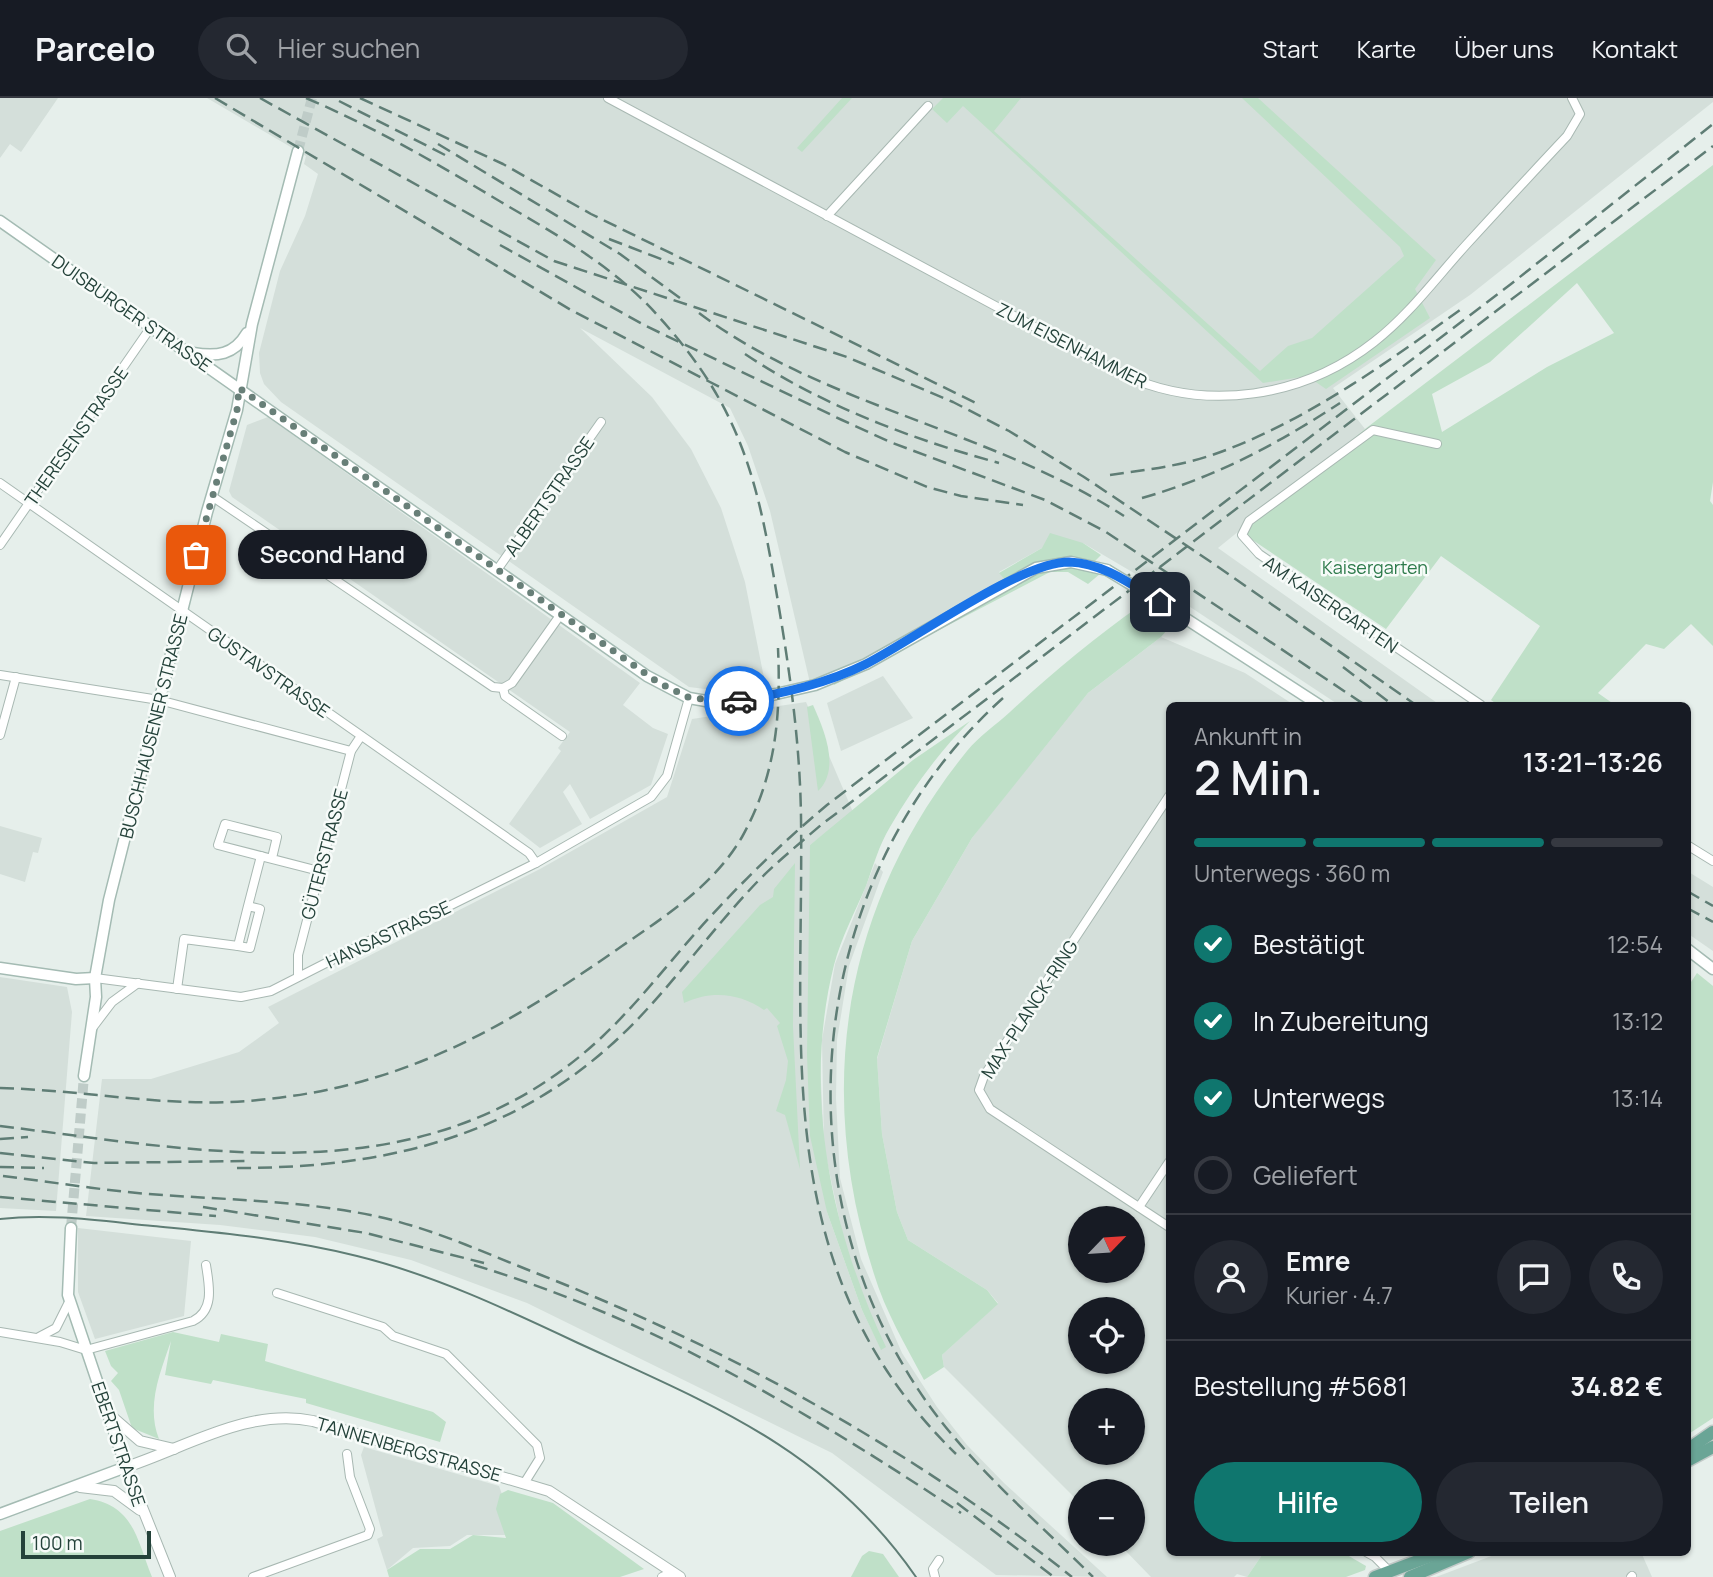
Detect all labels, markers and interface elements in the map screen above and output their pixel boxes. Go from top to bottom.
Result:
search box [198,17,688,80]
text: Parcelo [35,26,156,71]
icon: search [222,29,260,67]
text: Hier suchen [278,30,420,66]
text: Start [1263,32,1319,65]
text: Karte [1357,32,1416,65]
text: Über uns [1454,32,1554,65]
text: Kontakt [1592,32,1678,65]
street label: DUISBURGER STRASSE [47,249,217,377]
street label: ZUM EISENHAMMER [993,297,1151,393]
street label: THERESENSTRASSE [19,362,133,510]
street label: ALBERTSTRASSE [499,431,599,561]
pin [166,525,226,585]
callout: Second Hand [238,531,427,580]
icon: bag [177,536,215,574]
text: Second Hand [260,538,405,570]
street label: AM KAISERGARTEN [1259,550,1403,658]
park label: Kaisergarten [1322,555,1428,579]
pin [1130,572,1190,632]
icon: home [1141,583,1179,621]
street label: BUSCHHAUSENER STRASSE [113,611,193,841]
street label: GUSTAVSTRASSE [203,621,335,723]
courier [704,666,774,736]
icon: car [720,682,758,720]
text: Ankunft in [1194,720,1302,752]
text: 13:21–13:26 [1523,744,1663,780]
text: 2 Min. [1194,746,1323,809]
street label: GÜTERSTRASSE [295,786,353,922]
text: Unterwegs · 360 m [1194,857,1390,889]
street label: HANSASTRASSE [322,895,454,973]
icon: check [1194,925,1232,963]
text: Bestätigt [1253,926,1365,962]
text: 12:54 [1607,928,1663,960]
street label: MAX-PLANCK-RING [975,935,1083,1083]
icon: check [1194,1002,1232,1040]
text: In Zubereitung [1253,1003,1429,1039]
text: 13:12 [1612,1005,1663,1037]
icon: check [1194,1079,1232,1117]
text: Unterwegs [1253,1080,1385,1116]
text: 13:14 [1612,1082,1663,1114]
text: Geliefert [1253,1157,1358,1193]
north arrow [1068,1206,1144,1283]
map controls [1068,1206,1145,1556]
button: person [1194,1240,1268,1314]
button: chat [1497,1240,1571,1314]
button: phone [1589,1240,1663,1314]
text: Emre [1286,1243,1350,1279]
text: Kurier · 4.7 [1286,1279,1393,1311]
button: locate [1068,1297,1145,1374]
text: Bestellung #5681 [1194,1368,1408,1404]
text: 34.82 € [1570,1368,1663,1404]
street label: EBERTSTRASSE [86,1378,152,1510]
button: + [1068,1388,1145,1465]
street label: TANNENBERGSTRASSE [314,1411,504,1487]
button: Hilfe [1194,1462,1422,1542]
button: Teilen [1436,1462,1663,1542]
button: − [1068,1479,1145,1556]
scale bar [21,1528,150,1560]
text: 100 m [32,1530,83,1556]

